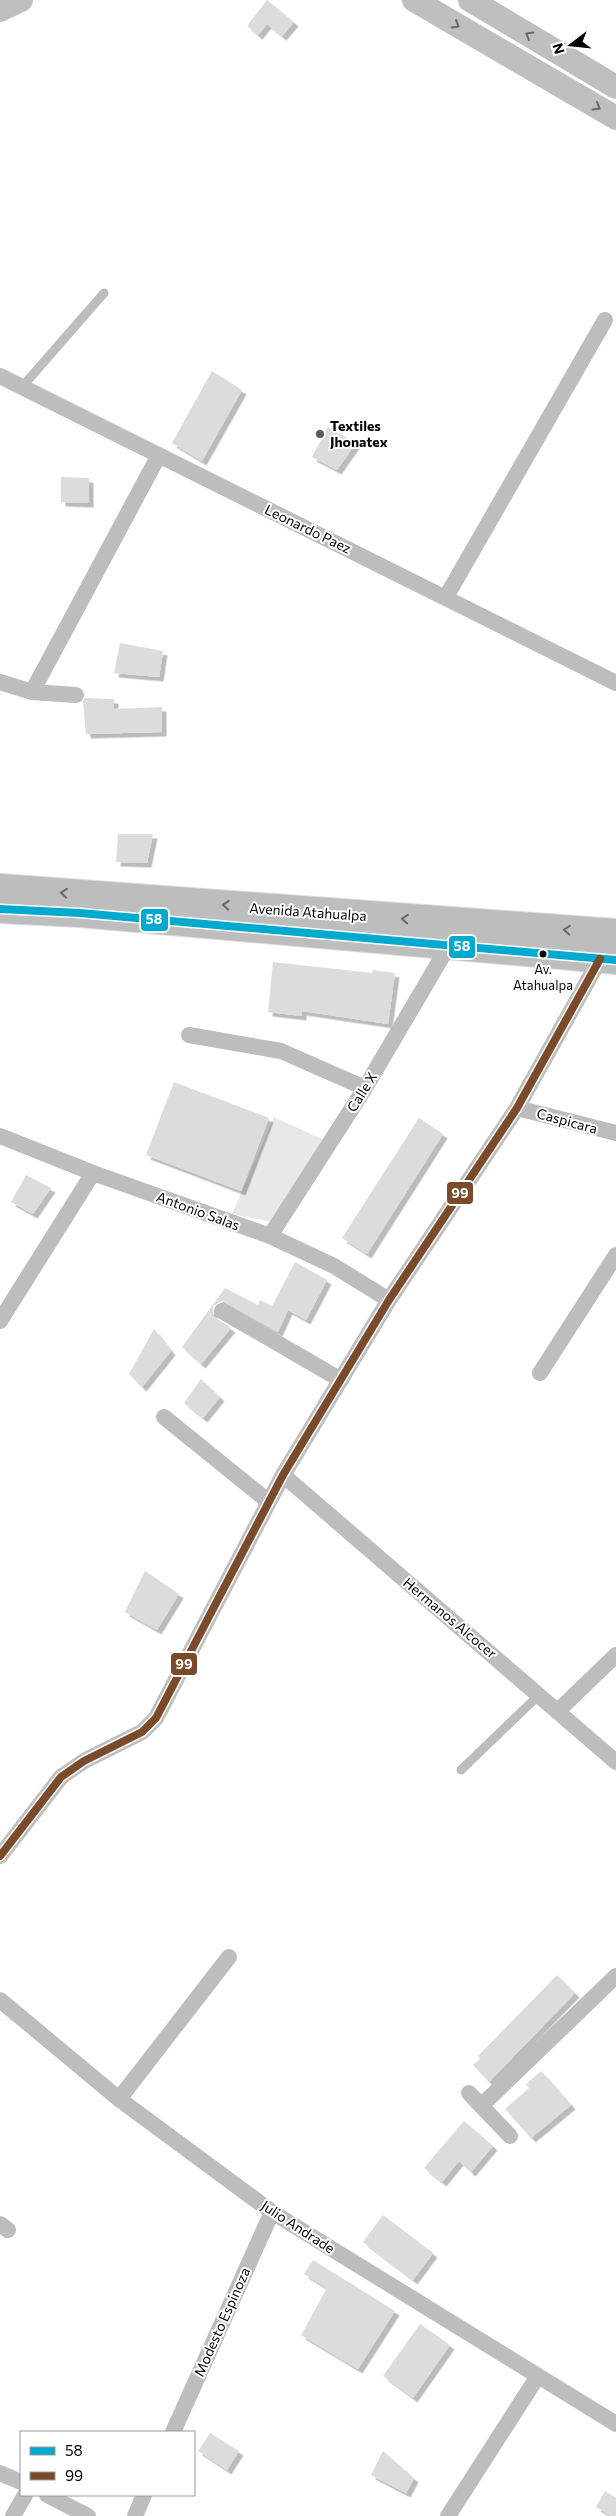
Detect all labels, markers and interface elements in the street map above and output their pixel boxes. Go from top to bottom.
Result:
one-way arrow [451,18,460,28]
north arrow [546,20,596,70]
one-way arrow [526,32,535,42]
text: N [548,41,568,56]
one-way arrow [591,100,600,110]
place label: Textiles Jhonatex [330,417,388,450]
marker: Textiles Jhonatex [314,428,326,440]
street label: Leonardo Paez [262,500,354,557]
one-way arrow [59,888,67,899]
street label: Avenida Atahualpa [249,899,367,924]
one-way arrow [221,900,229,911]
line badge: 58 [140,908,169,932]
text: 58 [146,910,163,927]
one-way arrow [401,913,409,924]
one-way arrow [563,925,571,936]
line badge: 58 [448,935,476,959]
text: 58 [454,937,471,954]
marker: Av. Atahualpa [538,949,548,959]
place label: Av. Atahualpa [513,961,573,993]
street label: Calle X [343,1069,380,1115]
street label: Caspicara [535,1104,599,1137]
line badge: 99 [446,1181,474,1205]
text: 99 [451,1184,469,1201]
street label: Antonio Salas [154,1188,242,1233]
street label: Hermanos Alcocer [400,1574,501,1662]
line badge: 99 [170,1652,198,1676]
text: 99 [175,1655,193,1672]
street label: Julio Andrade [258,2197,338,2257]
street label: Modesto Espinoza [190,2265,253,2379]
legend [20,2431,195,2496]
text: 58 [65,2441,83,2459]
text: 99 [65,2466,83,2484]

